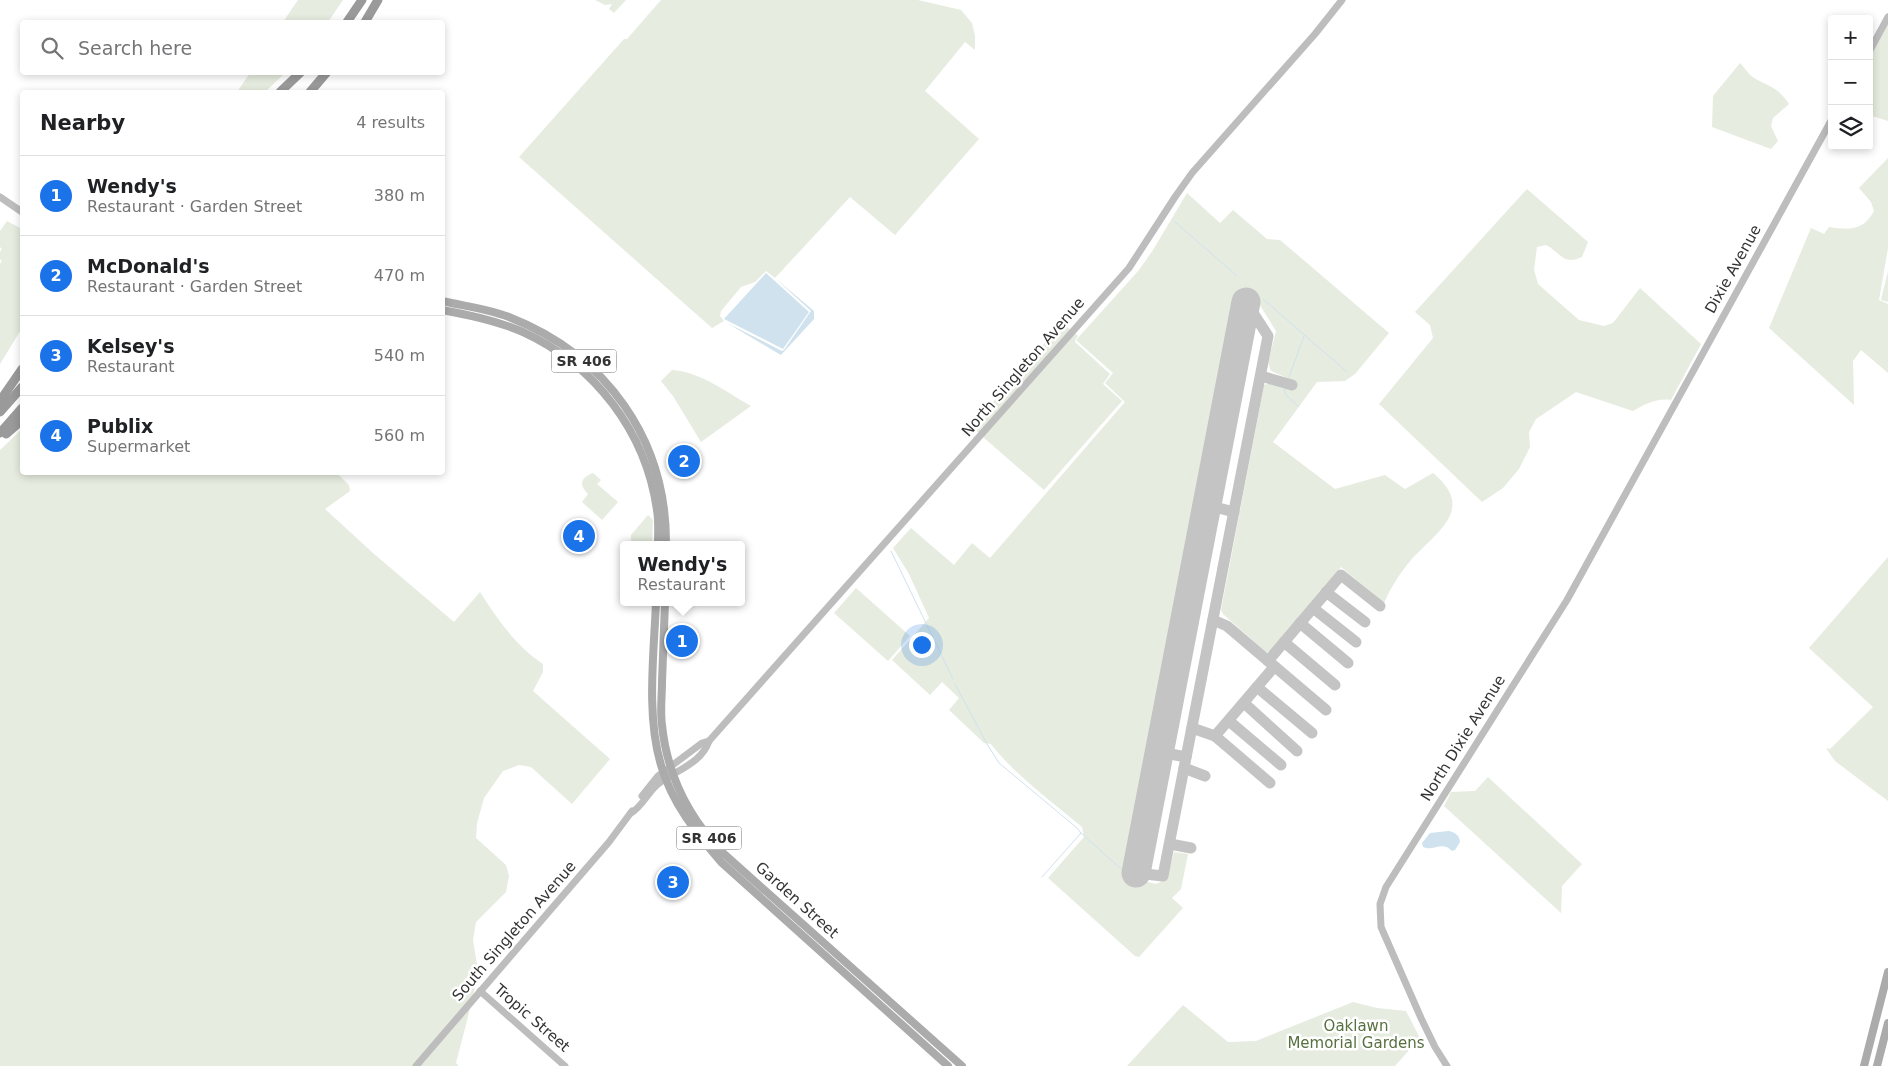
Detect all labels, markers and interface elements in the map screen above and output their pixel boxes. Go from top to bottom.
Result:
map controls [1828,15,1873,150]
button: + [1828,15,1873,60]
search box [20,20,445,75]
icon: search [38,34,66,62]
text: Search here [78,37,192,59]
button: − [1828,60,1873,105]
button: layers [1828,105,1873,150]
text: Nearby [40,111,125,135]
text: 4 results [356,113,425,132]
text: Wendy's [87,175,177,197]
text: 1 [50,186,62,205]
text: 380 m [374,186,425,205]
text: Restaurant · Garden Street [87,197,302,216]
street label: Dixie Avenue [1701,222,1765,316]
text: McDonald's [87,255,210,277]
text: 2 [50,266,62,285]
text: 470 m [374,266,425,285]
text: Restaurant · Garden Street [87,277,302,296]
street label: North Singleton Avenue [958,294,1088,440]
text: Kelsey's [87,335,175,357]
text: 3 [50,346,62,365]
text: 540 m [374,346,425,365]
road number: SR 406 [552,350,616,372]
text: Restaurant [87,357,175,376]
text: Publix [87,415,153,437]
text: 4 [50,426,62,445]
text: 560 m [374,426,425,445]
text: Supermarket [87,437,190,456]
pin: 2 [668,442,700,480]
pin: 4 [563,517,595,555]
popup [620,541,745,606]
text: Wendy's [638,553,727,575]
text: Restaurant [638,575,725,594]
pin: 1 [666,622,698,660]
your location [909,632,935,658]
street label: North Dixie Avenue [1417,672,1509,804]
road number: SR 406 [676,826,742,850]
street label: South Singleton Avenue [448,857,580,1005]
street label: Garden Street [752,858,842,942]
pin: 3 [657,863,689,901]
street label: Tropic Street [490,980,574,1056]
park label: Oaklawn Memorial Gardens [1287,1017,1425,1052]

